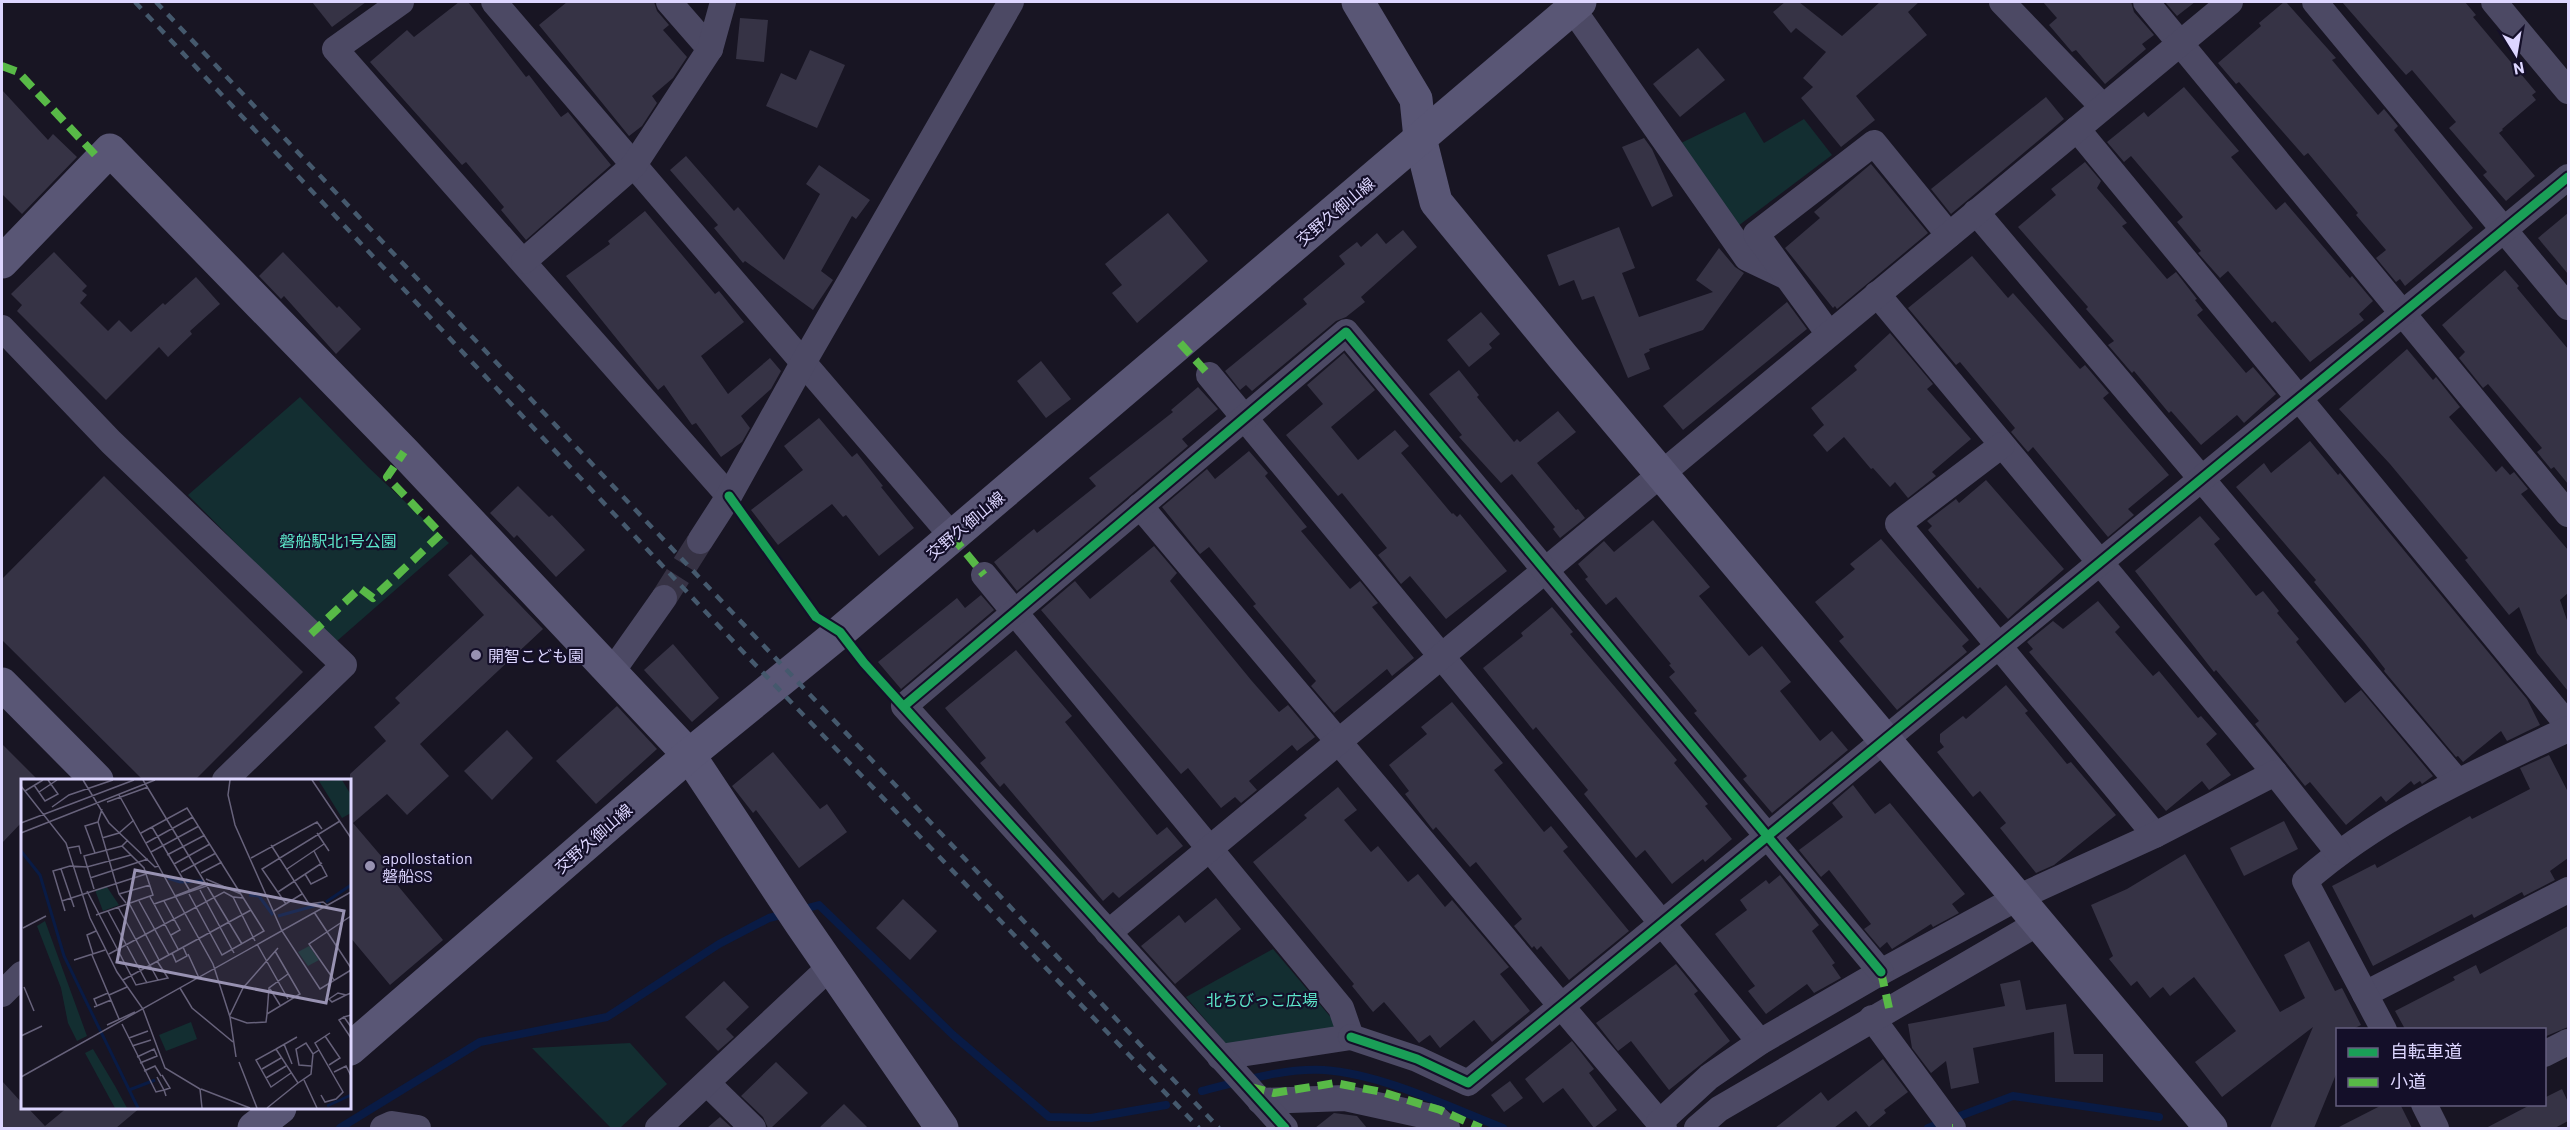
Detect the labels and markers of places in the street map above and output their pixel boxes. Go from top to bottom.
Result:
place label: 開智こども園 [488,646,584,665]
marker: 開智こども園 [469,648,483,662]
place label: apollostation 磐船SS [382,848,473,885]
marker: apollostation 磐船SS [363,859,377,873]

